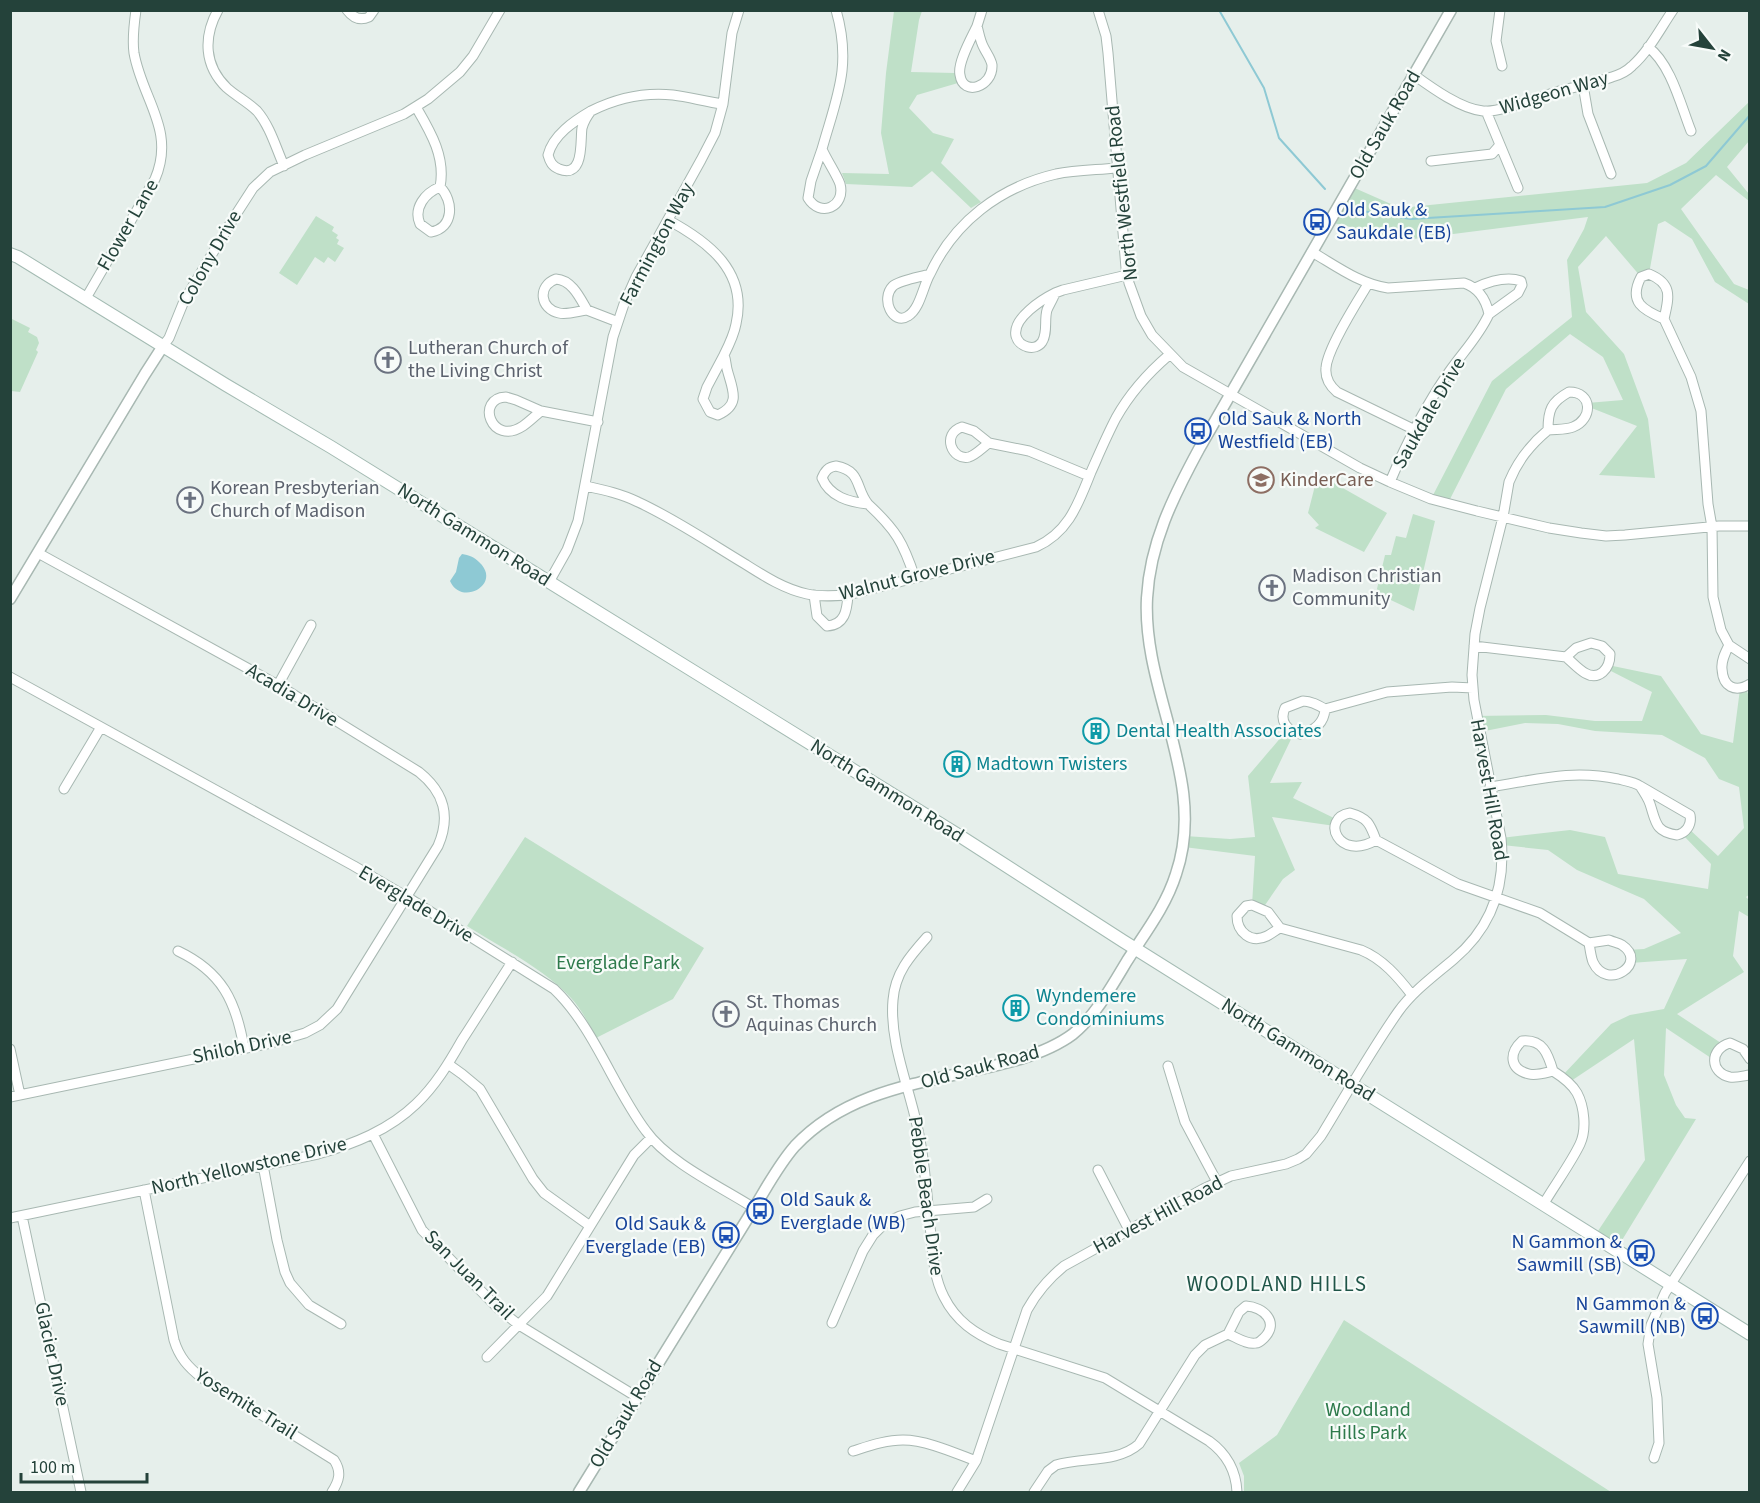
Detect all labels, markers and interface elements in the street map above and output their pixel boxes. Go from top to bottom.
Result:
north arrow [1682,18,1742,78]
text: N [1712,45,1736,65]
street label: Widgeon Way [1496,64,1612,122]
street label: Old Sauk Road [1342,65,1428,185]
street label: North Westfield Road [1099,104,1145,282]
street label: Flower Lane [90,174,166,276]
street label: Farmington Way [613,177,702,311]
place label: Old Sauk & Saukdale (EB) [1336,196,1452,247]
street label: Colony Drive [171,205,249,311]
bus stop icon: Old Sauk & Saukdale (EB) [1302,207,1332,237]
place label: Lutheran Church of the Living Christ [408,334,569,385]
church icon: Lutheran Church of the Living Christ [373,345,403,375]
street label: Saukdale Drive [1386,352,1472,474]
place label: Old Sauk & North Westfield (EB) [1218,405,1362,456]
bus stop icon: Old Sauk & North Westfield (EB) [1183,416,1213,446]
school or university icon: KinderCare [1246,465,1276,495]
place label: KinderCare [1280,466,1374,494]
place label: Korean Presbyterian Church of Madison [210,474,380,525]
street label: North Gammon Road [392,476,556,594]
church icon: Korean Presbyterian Church of Madison [175,485,205,515]
street label: Walnut Grove Drive [836,542,998,608]
place label: Madison Christian Community [1292,562,1442,613]
church icon: Madison Christian Community [1257,573,1287,603]
street label: Acadia Drive [241,656,344,734]
building icon: Dental Health Associates [1081,716,1111,746]
place label: Dental Health Associates [1116,717,1322,745]
street label: Harvest Hill Road [1463,717,1515,863]
street label: North Gammon Road [805,732,969,850]
building icon: Madtown Twisters [942,749,972,779]
place label: Madtown Twisters [976,750,1127,778]
street label: Everglade Drive [353,859,479,949]
park label: Everglade Park [556,949,680,977]
place label: Wyndemere Condominiums [1036,982,1164,1033]
place label: St. Thomas Aquinas Church [746,988,877,1039]
street label: North Gammon Road [1216,991,1380,1109]
building icon: Wyndemere Condominiums [1001,993,1031,1023]
church icon: St. Thomas Aquinas Church [711,999,741,1029]
street label: Shiloh Drive [190,1023,294,1071]
street label: Old Sauk Road [917,1038,1043,1096]
street label: Pebble Beach Drive [901,1114,951,1278]
street label: North Yellowstone Drive [148,1130,350,1202]
street label: Harvest Hill Road [1088,1169,1228,1261]
place label: Old Sauk & Everglade (WB) [780,1186,906,1237]
bus stop icon: Old Sauk & Everglade (WB) [745,1196,775,1226]
place label: Old Sauk & Everglade (EB) [585,1210,706,1261]
bus stop icon: Old Sauk & Everglade (EB) [711,1220,741,1250]
street label: San Juan Trail [418,1224,520,1326]
place label: N Gammon & Sawmill (SB) [1512,1228,1622,1279]
bus stop icon: N Gammon & Sawmill (SB) [1626,1238,1656,1268]
district label: WOODLAND HILLS [1187,1269,1367,1299]
place label: N Gammon & Sawmill (NB) [1576,1290,1686,1341]
street label: Glacier Drive [27,1299,77,1409]
bus stop icon: N Gammon & Sawmill (NB) [1690,1301,1720,1331]
street label: Old Sauk Road [583,1355,669,1473]
street label: Yosemite Trail [189,1361,303,1447]
park label: Woodland Hills Park [1325,1396,1411,1447]
scale bar [21,1446,147,1484]
text: 100 m [30,1455,75,1480]

